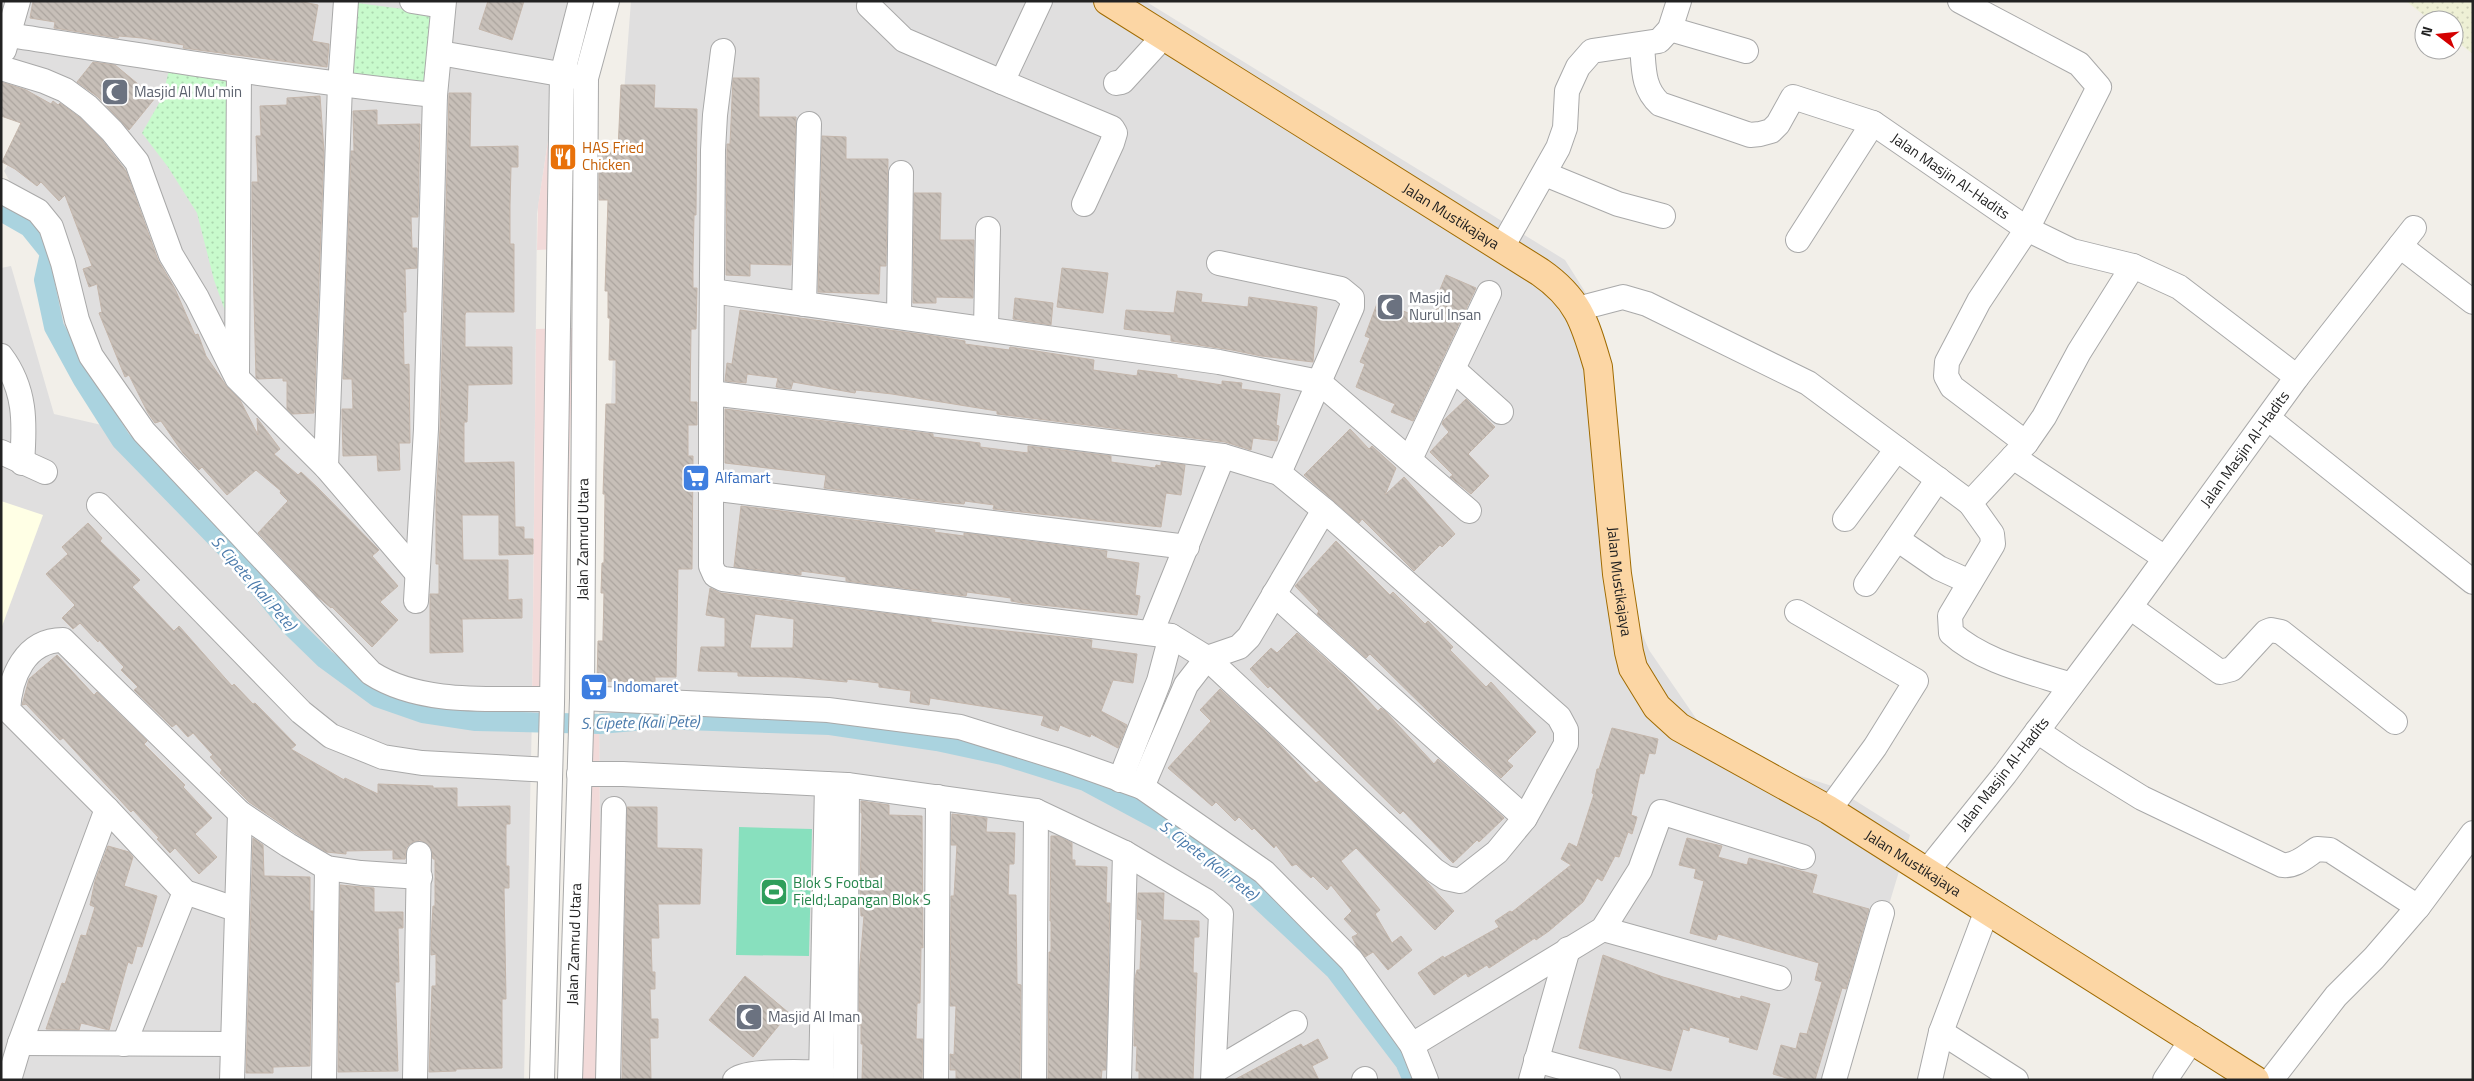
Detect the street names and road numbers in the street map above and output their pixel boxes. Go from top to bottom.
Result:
street label: Jalan Masjin Al-Hadits [1887,127,2015,225]
street label: Jalan Mustikajaya [1398,177,1505,255]
street label: Jalan Masjin Al-Hadits [2194,386,2295,512]
street label: Jalan Zamrud Utara [571,478,594,600]
street label: Jalan Mustikajaya [1602,526,1639,638]
street label: Jalan Masjin Al-Hadits [1951,712,2055,836]
street label: Jalan Mustikajaya [1860,824,1966,902]
street label: Jalan Zamrud Utara [560,882,587,1005]

